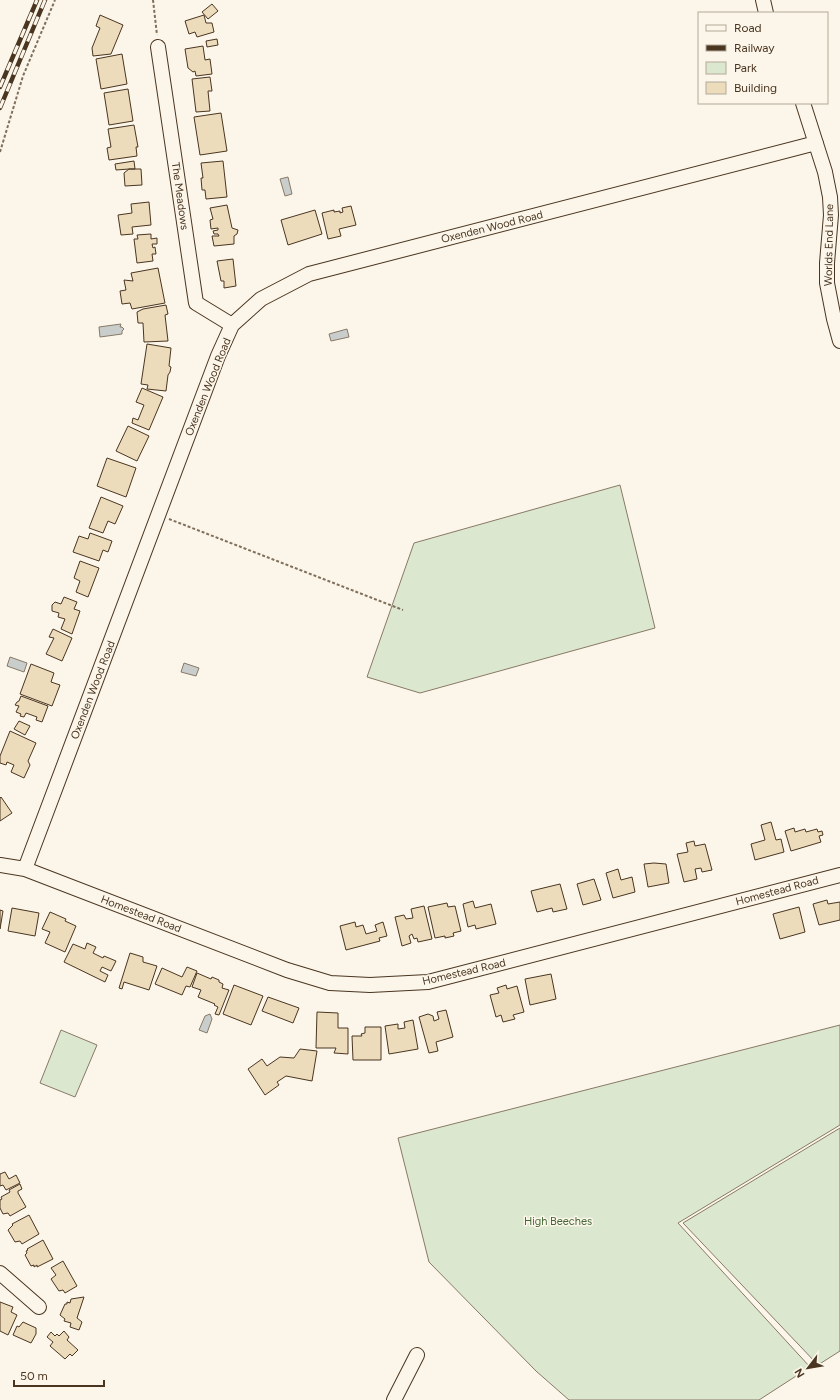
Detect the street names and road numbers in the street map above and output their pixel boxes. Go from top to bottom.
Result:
street label: The Meadows [169,161,191,231]
street label: Worlds End Lane [822,204,836,286]
street label: Oxenden Wood Road [440,208,544,246]
street label: Oxenden Wood Road [182,336,234,438]
street label: Oxenden Wood Road [68,639,118,741]
street label: Homestead Road [734,874,820,908]
street label: Homestead Road [99,893,183,935]
street label: Homestead Road [421,956,507,988]

